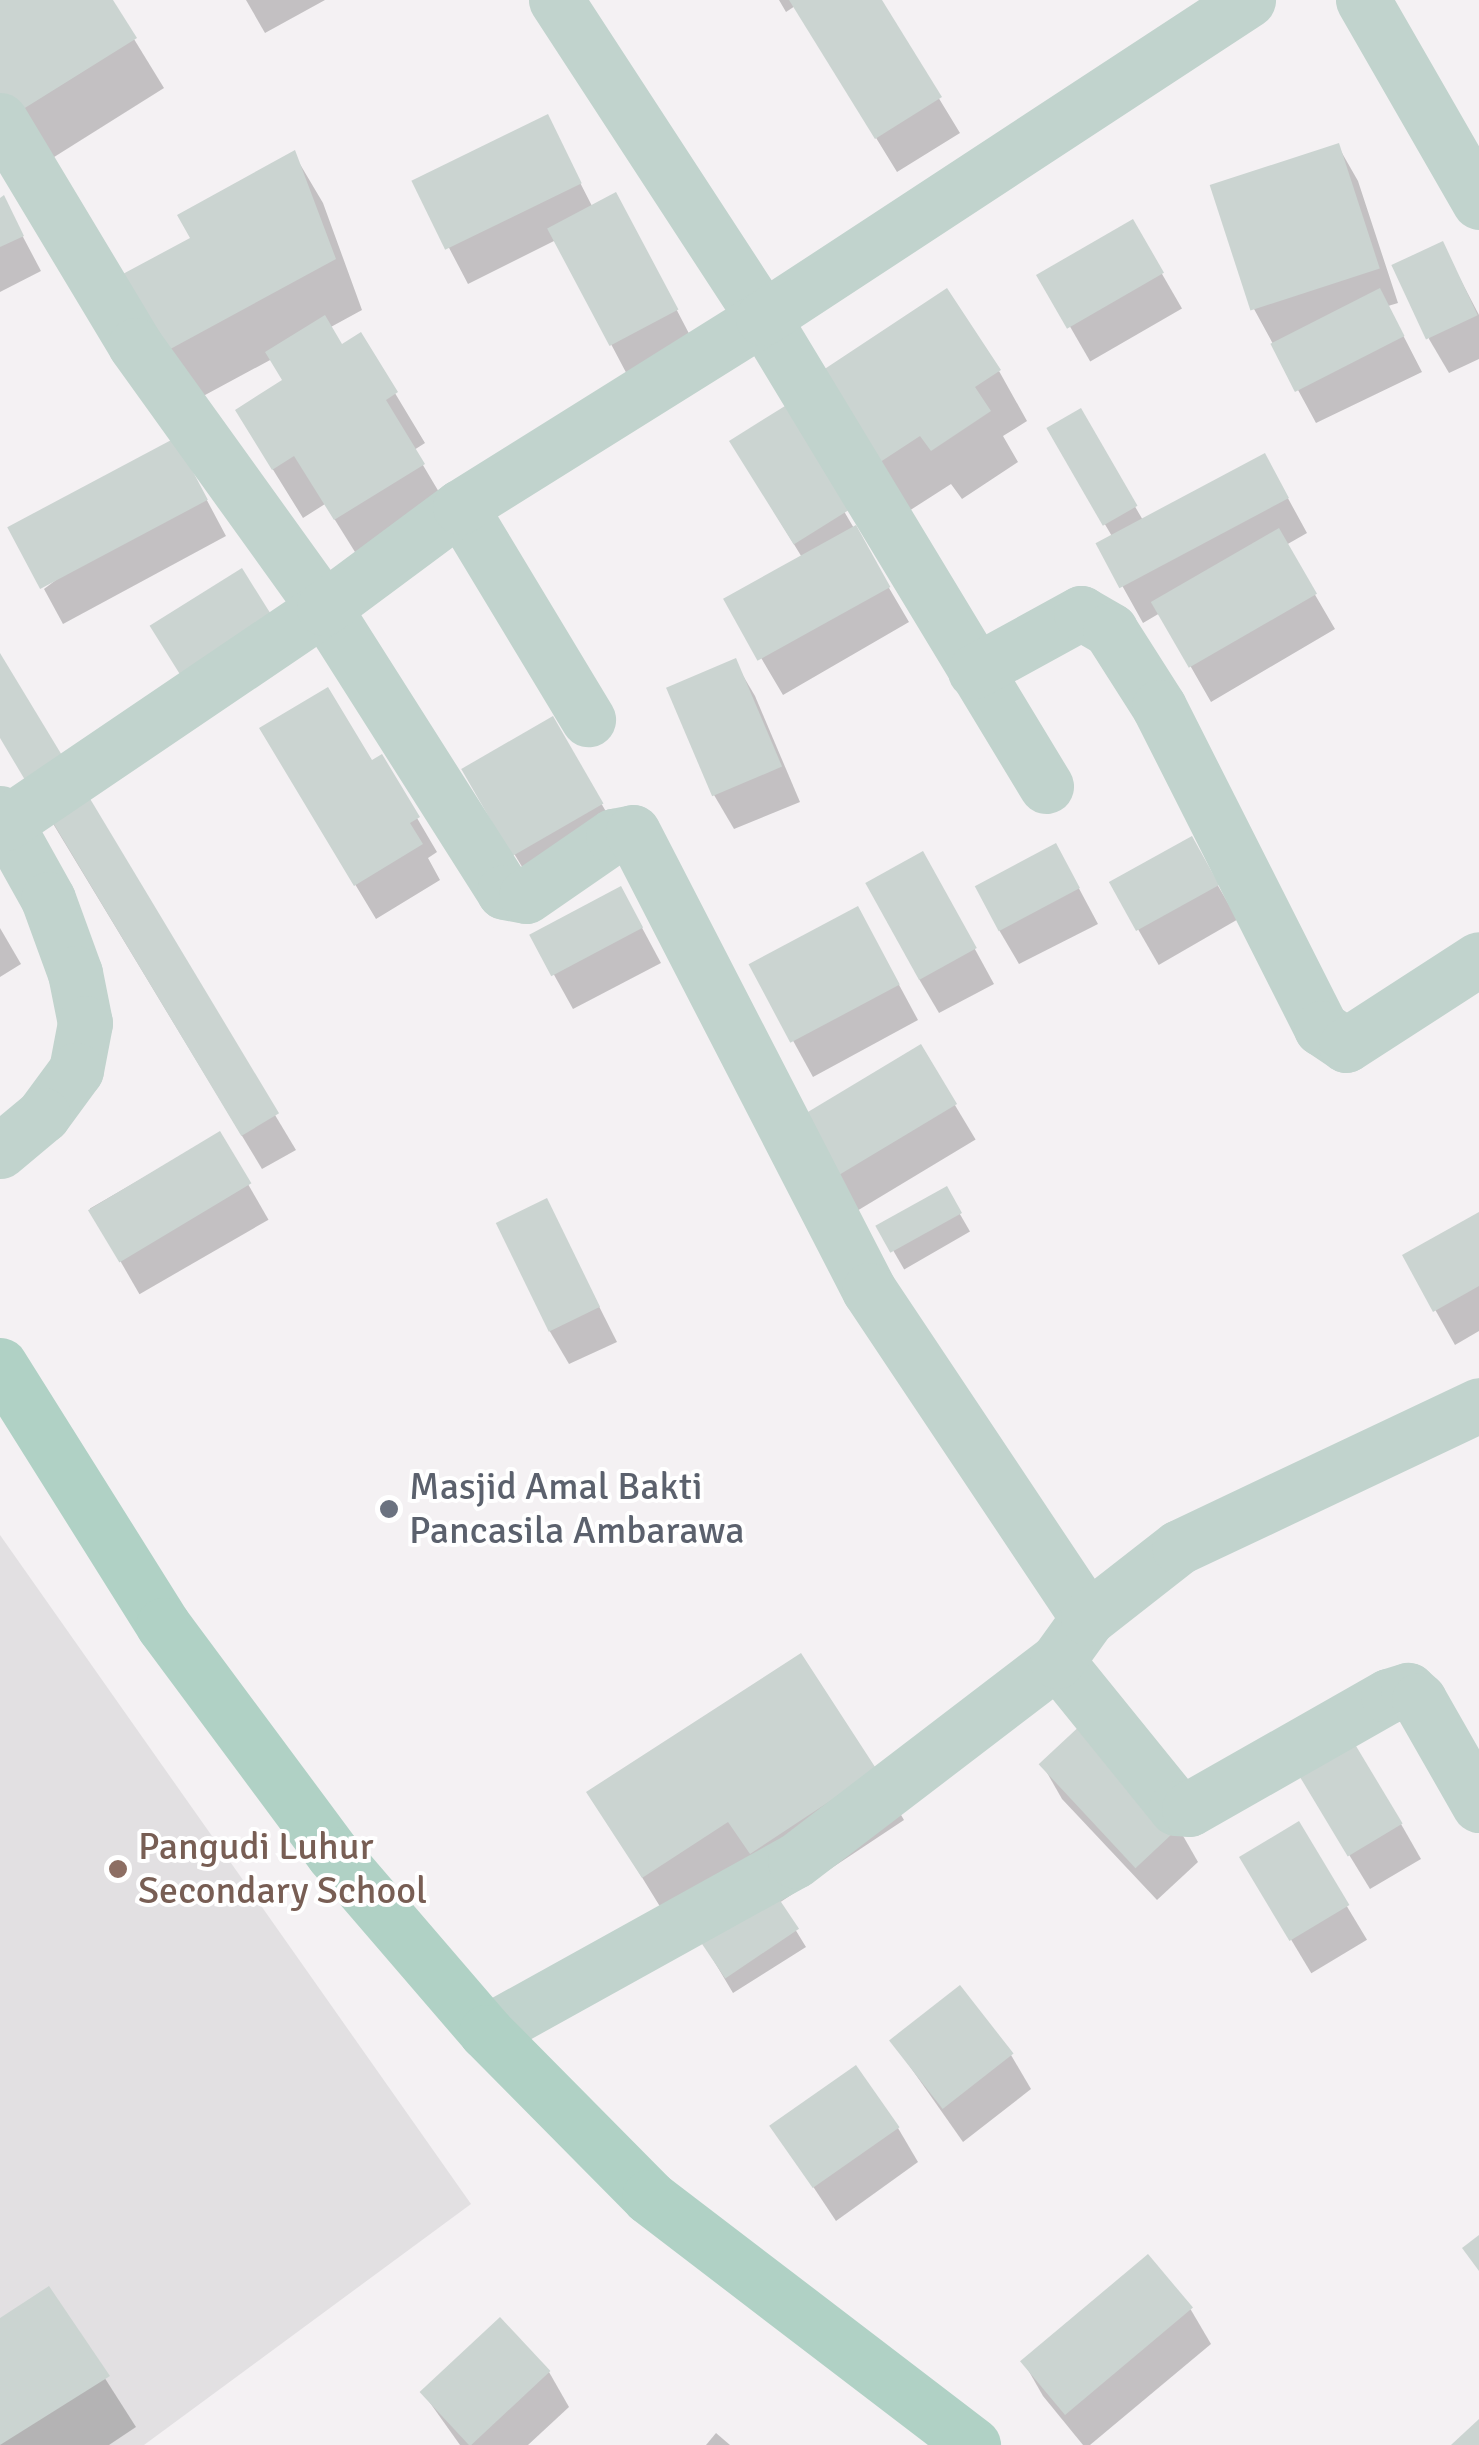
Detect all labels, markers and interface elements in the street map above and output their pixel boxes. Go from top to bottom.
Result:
place label: Masjid Amal Bakti Pancasila Ambarawa [409,1464,744,1554]
marker: Masjid Amal Bakti Pancasila Ambarawa [378,1498,400,1520]
place label: Pangudi Luhur Secondary School [138,1824,427,1914]
marker: Pangudi Luhur Secondary School [107,1858,129,1880]

